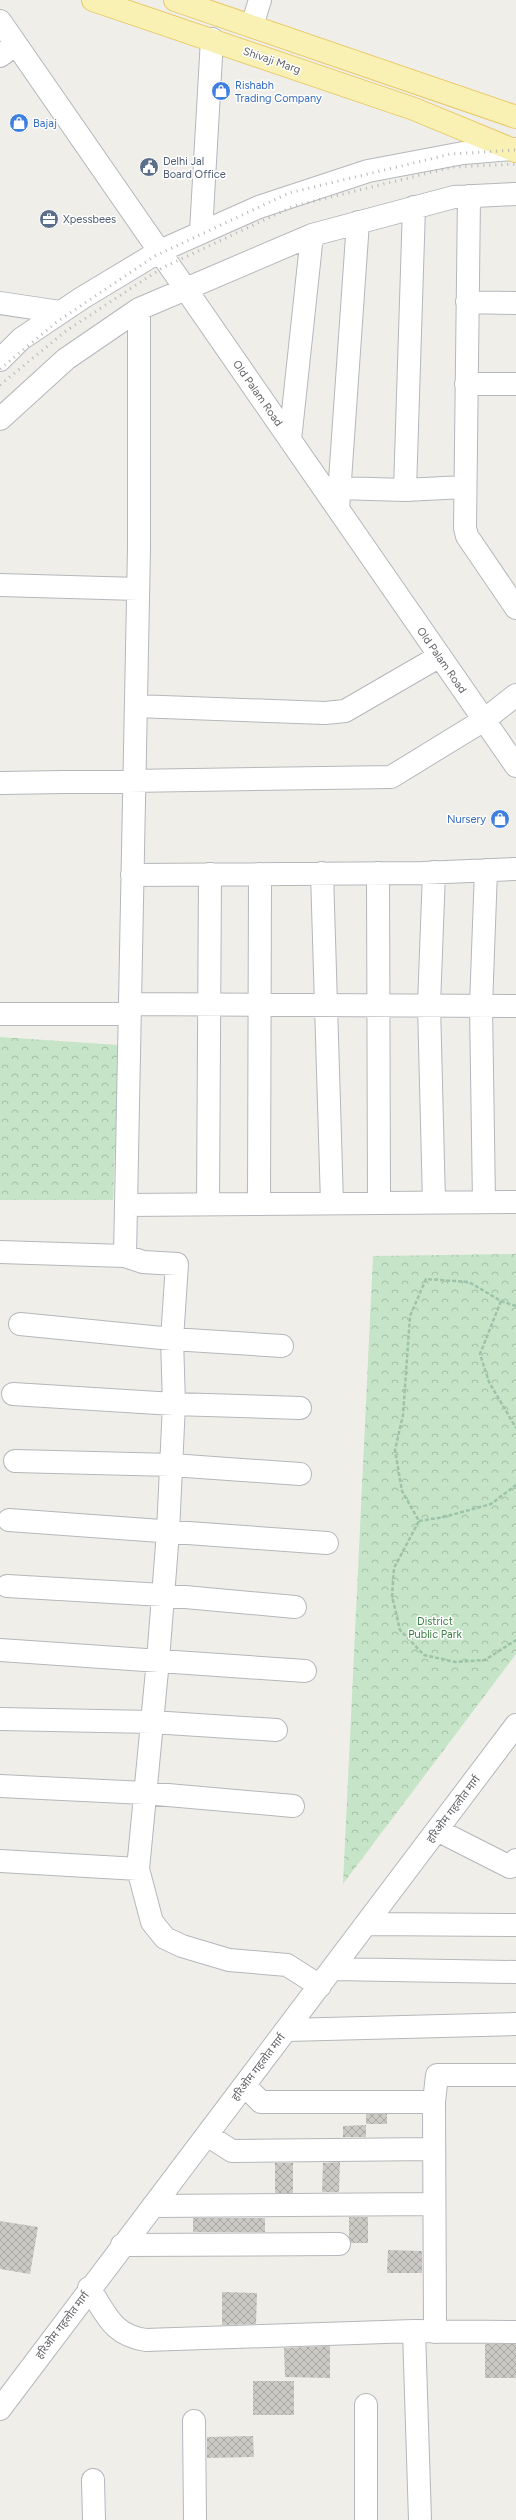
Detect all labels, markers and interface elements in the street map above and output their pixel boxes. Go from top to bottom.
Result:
street label: Shivaji Marg [241,45,302,76]
place label: Rishabh Trading Company [235,79,322,105]
shop icon: Rishabh Trading Company [210,80,232,102]
shop icon: Bajaj [8,112,30,134]
place label: Bajaj [33,117,57,130]
place label: Delhi Jal Board Office [163,155,226,181]
public building icon: Delhi Jal Board Office [138,156,160,178]
office icon: Xpessbees [38,208,60,230]
place label: Xpessbees [63,213,116,226]
street label: Old Palam Road [230,358,285,429]
street label: Old Palam Road [414,625,469,696]
shop icon: Nursery [489,808,511,830]
place label: Nursery [447,813,486,826]
park label: District Public Park [408,1615,462,1641]
street label: हरिओम गहलोत मार्ग [424,1772,483,1845]
street label: हरिओम गहलोत मार्ग [229,2030,288,2103]
street label: हरिओम गहलोत मार्ग [33,2288,92,2361]

